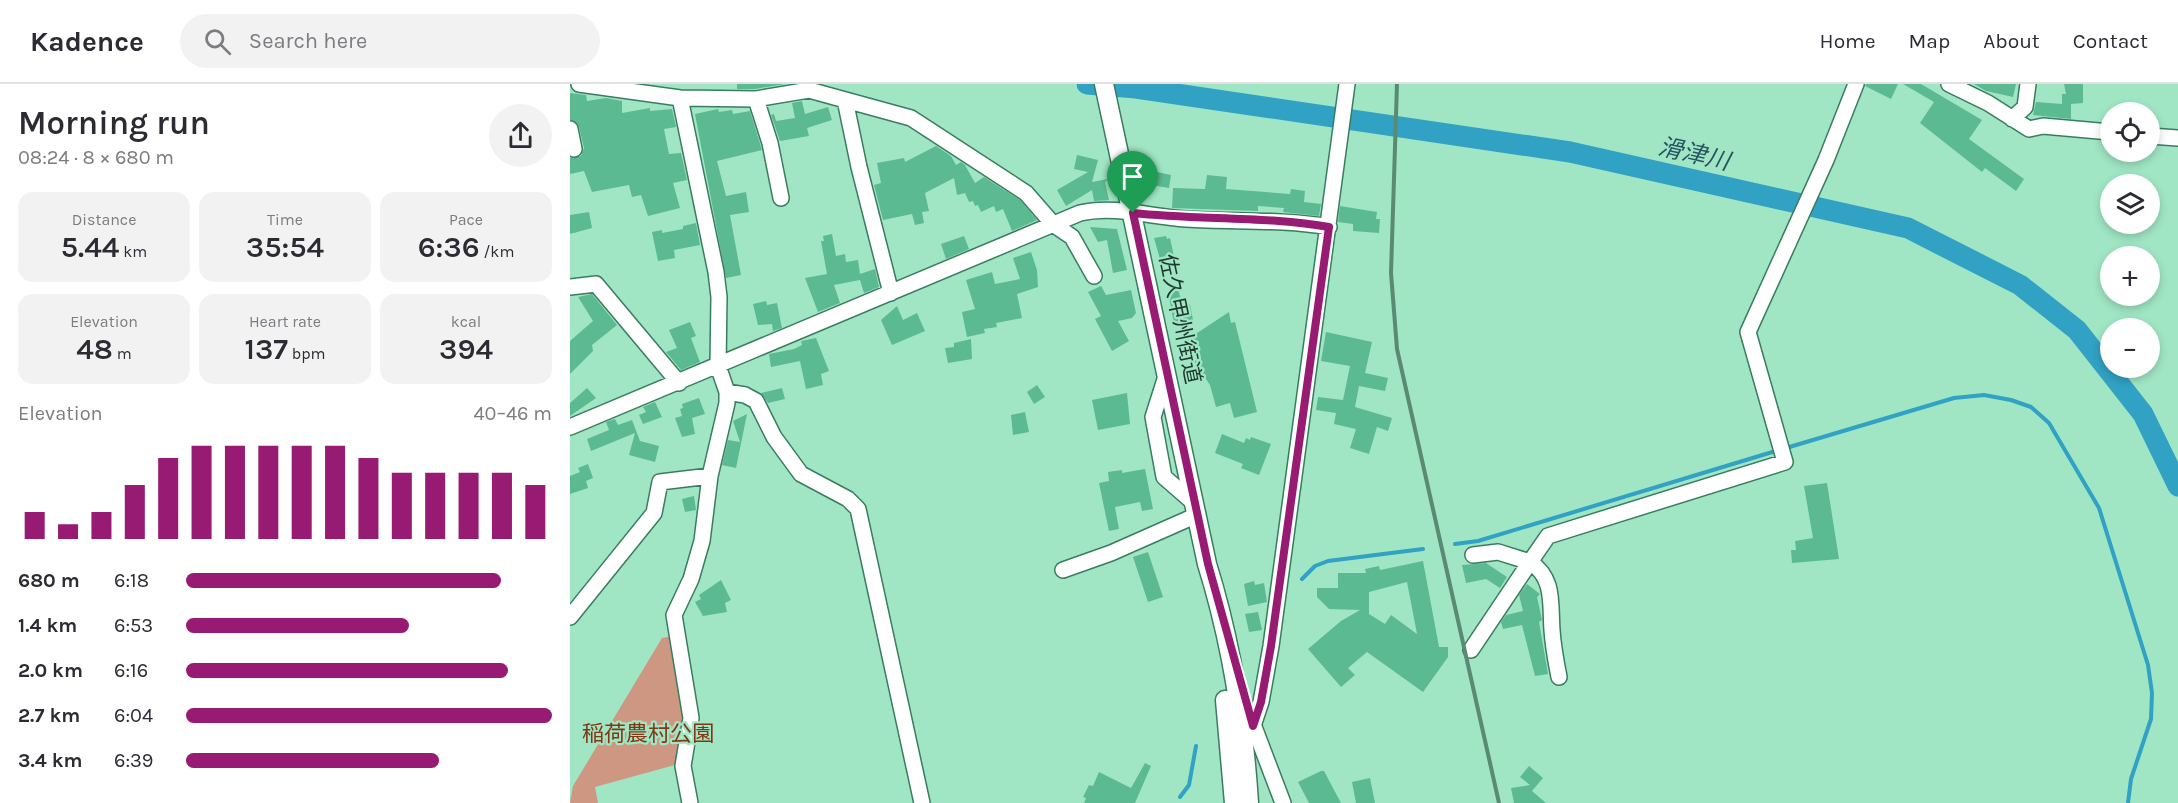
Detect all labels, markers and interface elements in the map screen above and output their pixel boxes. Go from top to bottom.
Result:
search box [180,14,600,68]
text: Kadence [30,25,144,58]
icon: search [201,25,234,58]
text: Search here [249,28,367,54]
text: Home [1820,29,1876,53]
text: Map [1909,29,1950,53]
text: About [1983,29,2040,53]
text: Contact [2073,29,2148,53]
map controls [2100,102,2160,378]
button: locate [2100,102,2160,162]
text: Morning run [18,104,210,142]
button: share [489,104,552,167]
water label: 滑津川 [1656,132,1735,176]
text: 08:24 · 8 × 680 m [18,146,174,169]
pin [1107,151,1158,213]
icon: arrive [1116,160,1149,193]
button: layers [2100,174,2160,234]
text: Distance [72,210,136,229]
text: Time [267,210,303,229]
text: Pace [449,210,483,229]
text: 5.44 [61,229,119,265]
text: 35:54 [246,229,324,265]
text: 6:36 [418,229,480,265]
text: km [119,242,147,261]
text: /km [480,242,514,261]
button: + [2100,246,2160,306]
street label: 佐久甲州街道 [1154,252,1206,386]
text: Elevation [70,312,138,331]
text: Heart rate [249,312,321,331]
text: kcal [451,312,481,331]
button: − [2100,318,2160,378]
text: 48 [76,331,113,367]
text: 137 [244,331,288,367]
text: 394 [439,331,493,367]
text: m [113,344,132,363]
text: bpm [288,344,326,363]
text: Elevation [18,402,103,425]
text: 40–46 m [473,402,552,425]
text: 680 m [18,569,80,592]
text: 6:18 [114,569,149,592]
text: 1.4 km [18,614,77,637]
text: 6:53 [114,614,153,637]
text: 2.0 km [18,659,83,682]
text: 6:16 [114,659,148,682]
text: 2.7 km [18,704,80,727]
text: 6:04 [114,704,153,727]
park label: 稲荷農村公園 [582,721,714,747]
text: 3.4 km [18,749,83,772]
text: 6:39 [114,749,153,772]

